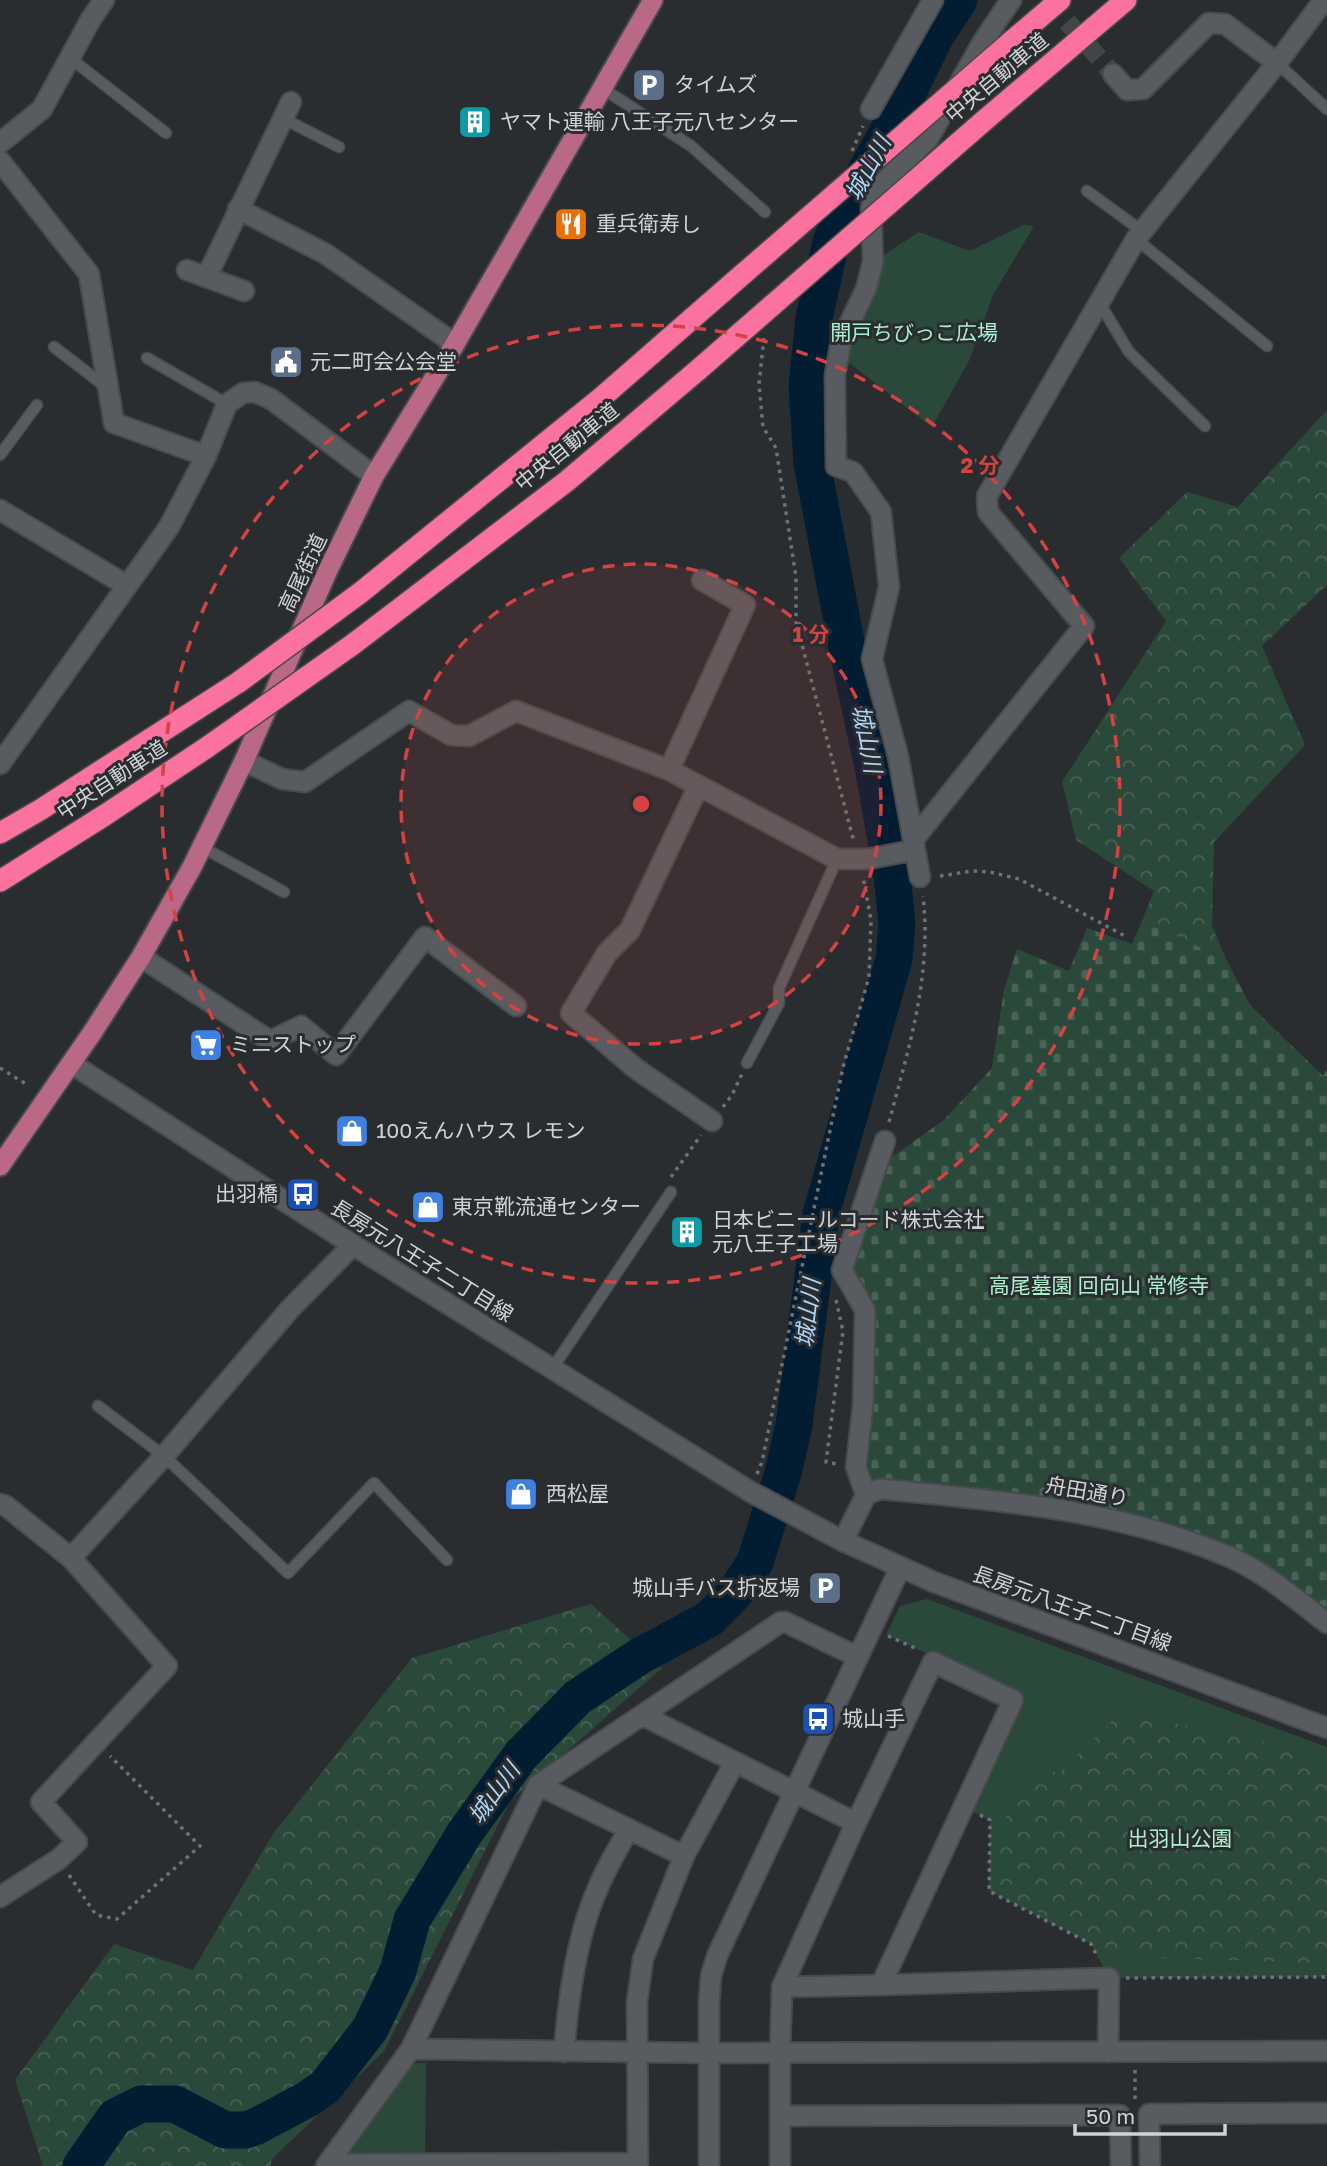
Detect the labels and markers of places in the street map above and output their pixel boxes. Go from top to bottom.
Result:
parking icon: タイムズ [630,66,668,104]
place label: タイムズ [674,71,758,97]
building icon: ヤマト運輸 八王子元八センター [456,103,494,141]
place label: ヤマト運輸 八王子元八センター [500,108,799,134]
restaurant icon: 重兵衛寿し [552,205,590,243]
place label: 重兵衛寿し [596,210,701,236]
public building icon: 元二町会公会堂 [267,343,305,381]
place label: 元二町会公会堂 [310,348,457,374]
centre of rings [629,792,653,816]
supermarket icon: ミニストップ [187,1026,225,1064]
place label: ミニストップ [230,1031,356,1057]
shop icon: 100えんハウス レモン [333,1112,371,1150]
place label: 100えんハウス レモン [376,1117,585,1143]
bus stop icon: 出羽橋 [284,1175,322,1213]
place label: 出羽橋 [215,1180,278,1206]
shop icon: 東京靴流通センター [409,1188,447,1226]
place label: 東京靴流通センター [452,1193,641,1219]
place label: 日本ビニールコード株式会社 元八王子工場 [712,1206,985,1256]
building icon: 日本ビニールコード株式会社 元八王子工場 [668,1213,706,1251]
shop icon: 西松屋 [502,1475,540,1513]
place label: 西松屋 [546,1480,609,1506]
parking icon: 城山手バス折返場 [806,1569,844,1607]
place label: 城山手バス折返場 [632,1574,800,1600]
bus stop icon: 城山手 [799,1700,837,1738]
place label: 城山手 [842,1705,905,1731]

